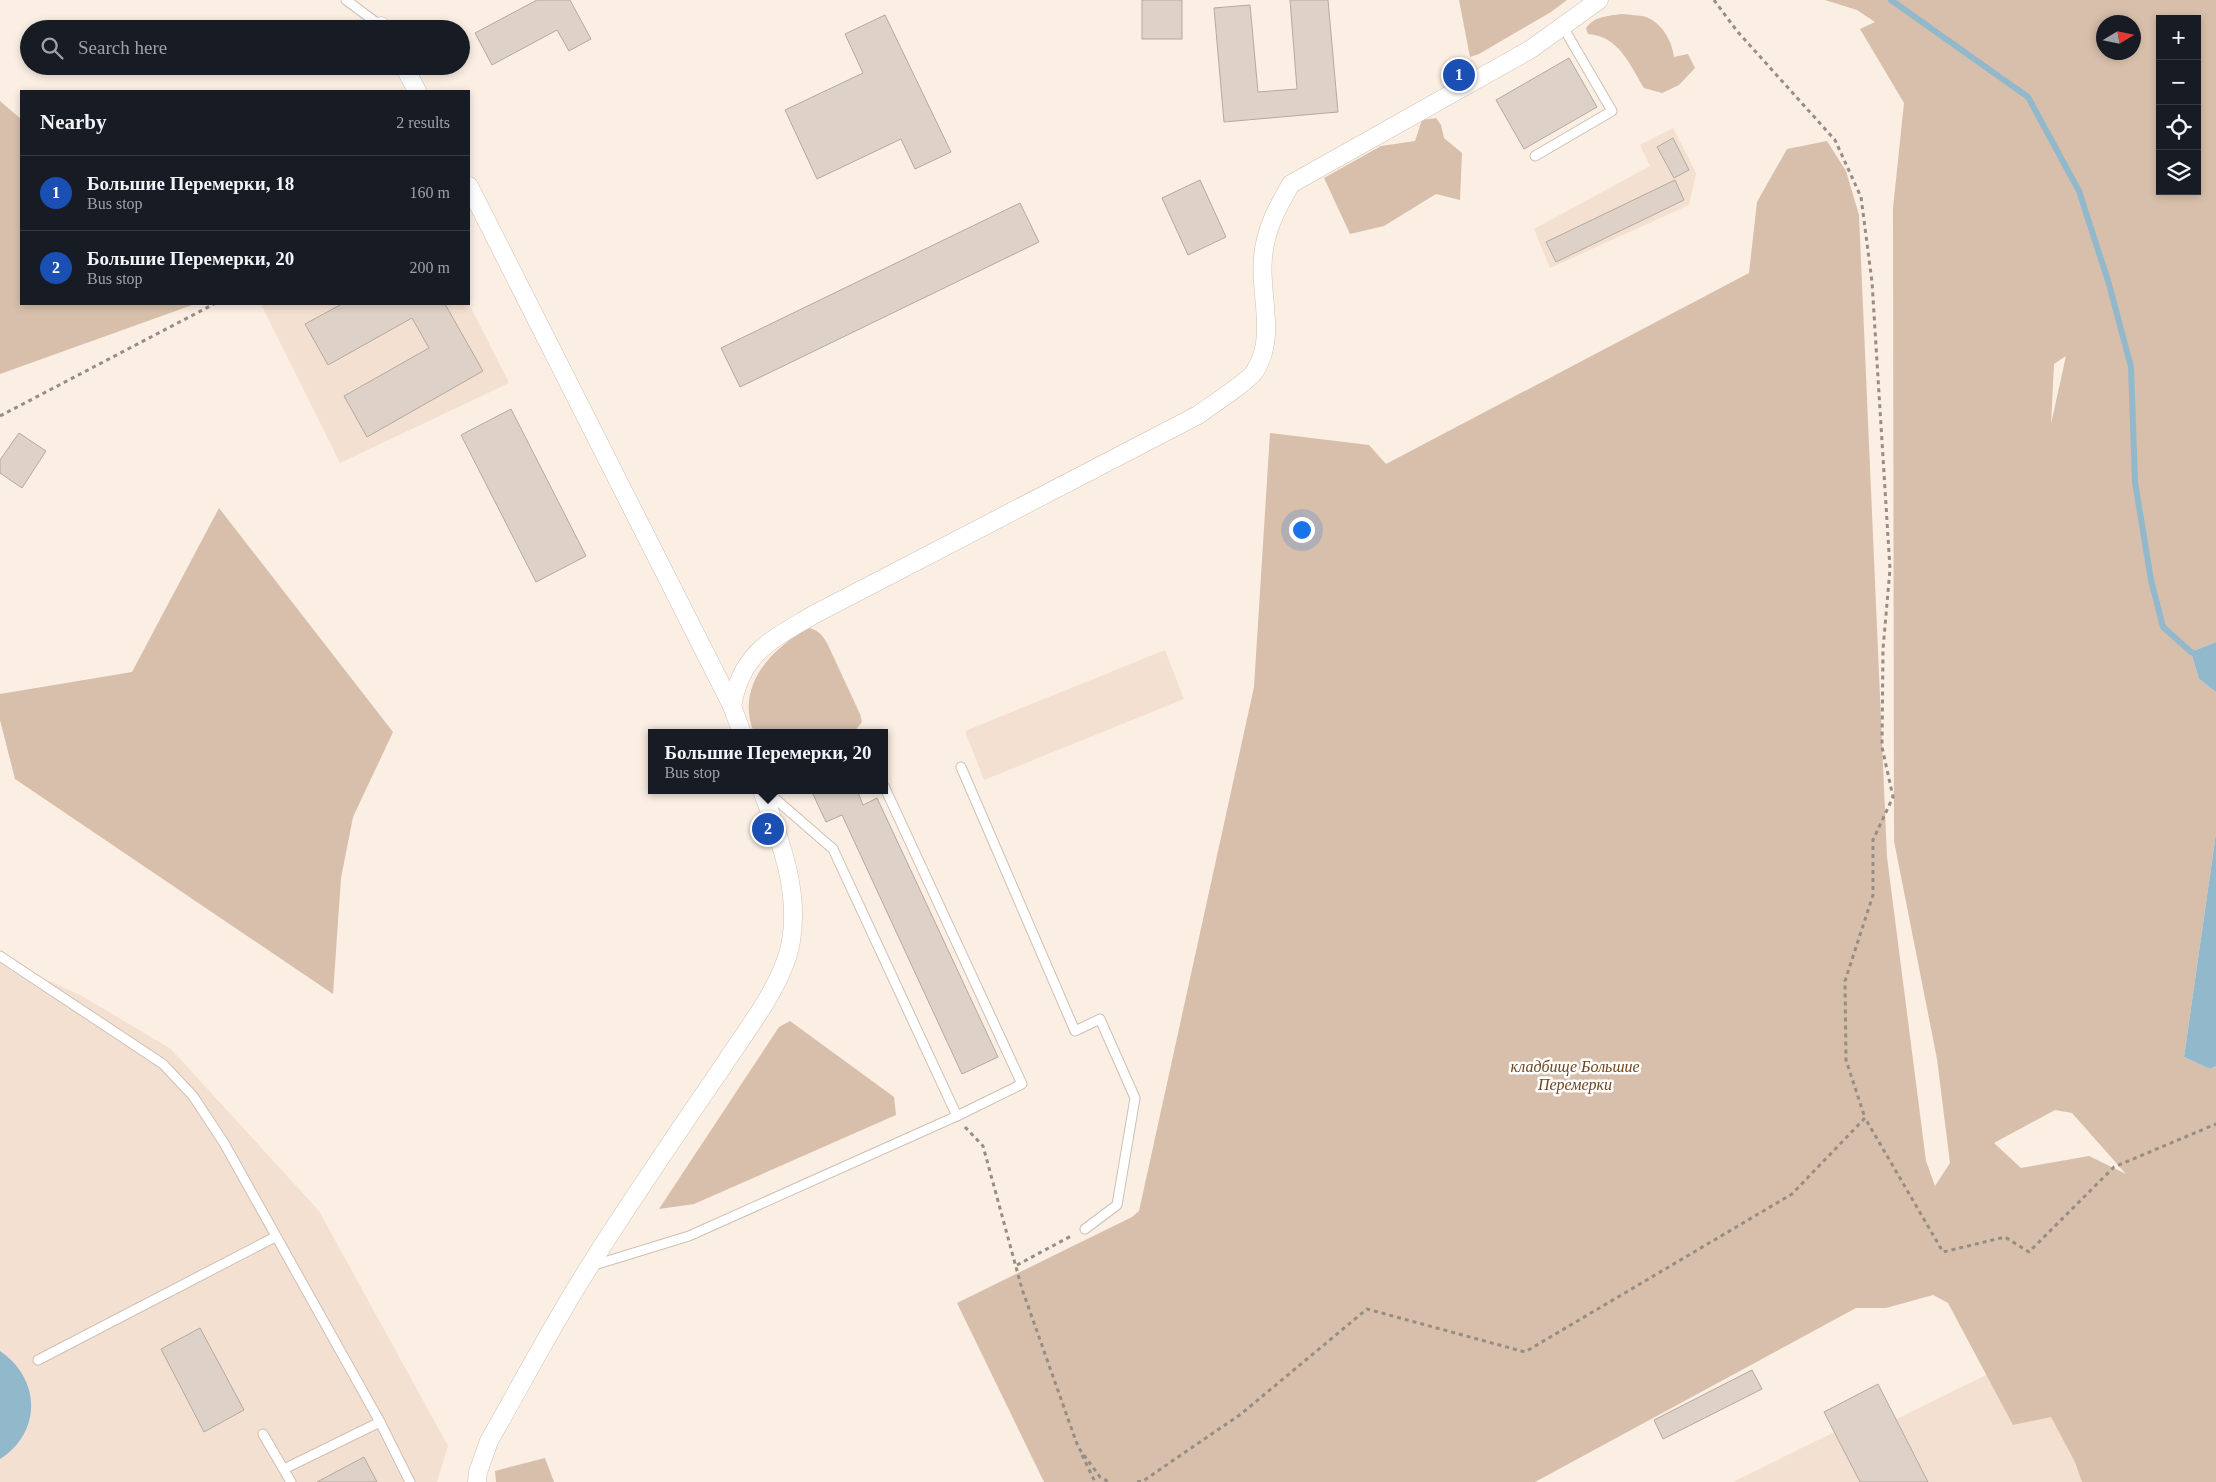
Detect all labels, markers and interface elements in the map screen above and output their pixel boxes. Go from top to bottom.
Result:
north arrow [2096,15,2141,60]
map controls [2156,15,2201,195]
button: + [2156,15,2201,60]
search box [20,20,470,75]
icon: search [38,34,66,62]
text: Search here [78,37,167,58]
pin: 1 [1443,56,1475,94]
button: − [2156,60,2201,105]
button: locate [2156,105,2201,150]
text: Nearby [40,110,107,134]
text: 2 results [396,114,450,131]
button: layers [2156,150,2201,195]
text: Большие Перемерки, 18 [87,173,294,194]
text: 1 [52,184,60,201]
text: 160 m [410,184,450,201]
text: Bus stop [87,195,143,212]
text: Большие Перемерки, 20 [87,248,294,269]
text: 2 [52,259,60,276]
text: 200 m [410,259,450,276]
text: Bus stop [87,270,143,287]
your location [1289,517,1315,543]
popup [648,729,888,794]
text: Большие Перемерки, 20 [664,742,872,763]
text: Bus stop [664,764,720,781]
pin: 2 [752,810,784,848]
park label: кладбище Большие Перемерки [1510,1058,1640,1094]

